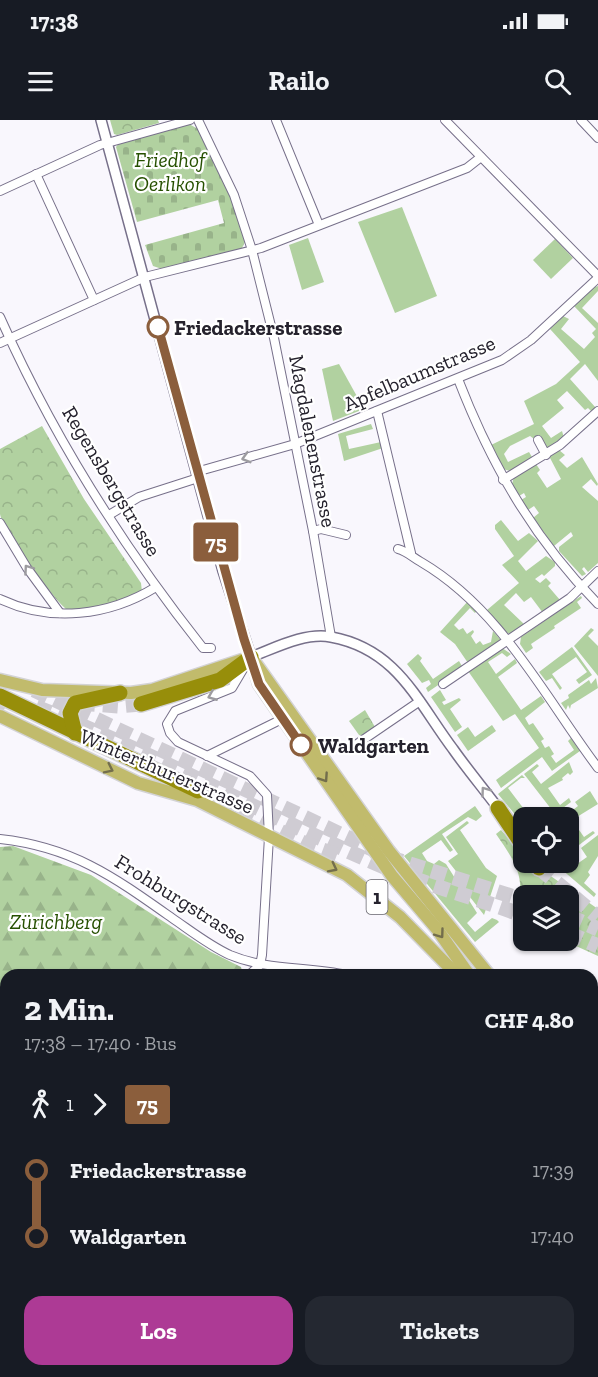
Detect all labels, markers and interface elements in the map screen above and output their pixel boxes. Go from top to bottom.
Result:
text: 17:38 [30,8,78,35]
icon: menu [24,65,57,98]
text: Railo [269,65,329,97]
icon: search [541,65,574,98]
park label: Friedhof Oerlikon [134,147,208,196]
place label: Friedackerstrasse [174,315,342,340]
marker: Friedackerstrasse [147,316,169,338]
street label: Apfelbaumstrasse [339,330,499,416]
street label: Magdalenenstrasse [284,353,342,530]
street label: Regensbergstrasse [57,401,167,561]
one-way arrow [241,451,252,463]
line badge: 75 [189,522,243,562]
text: 75 [205,530,227,555]
one-way arrow [24,565,35,576]
one-way arrow [207,689,218,701]
street label: Winterthurerstrasse [76,723,258,819]
place label: Waldgarten [318,733,430,758]
marker: Waldgarten [290,734,312,756]
one-way arrow [103,762,114,774]
one-way arrow [317,771,328,782]
one-way arrow [482,786,493,797]
map controls [513,807,579,951]
button: locate [513,807,579,873]
street label: Frohburgstrasse [111,848,252,950]
one-way arrow [326,860,337,872]
road number: 1 [366,880,388,914]
button: layers [513,885,579,951]
park label: Zürichberg [10,909,103,934]
one-way arrow [433,928,444,939]
text: 2 Min. [24,989,114,1028]
text: CHF 4.80 [485,1007,574,1034]
text: 17:38 – 17:40 · Bus [24,1031,176,1055]
icon: walk [24,1088,57,1121]
icon: forward [83,1088,116,1121]
text: 1 [66,1092,74,1116]
text: 75 [137,1092,158,1117]
text: Friedackerstrasse [70,1157,246,1184]
text: 17:39 [532,1158,574,1182]
text: Waldgarten [70,1223,186,1250]
text: 17:40 [530,1224,574,1248]
button: Los [24,1296,293,1365]
button: Tickets [305,1296,574,1365]

